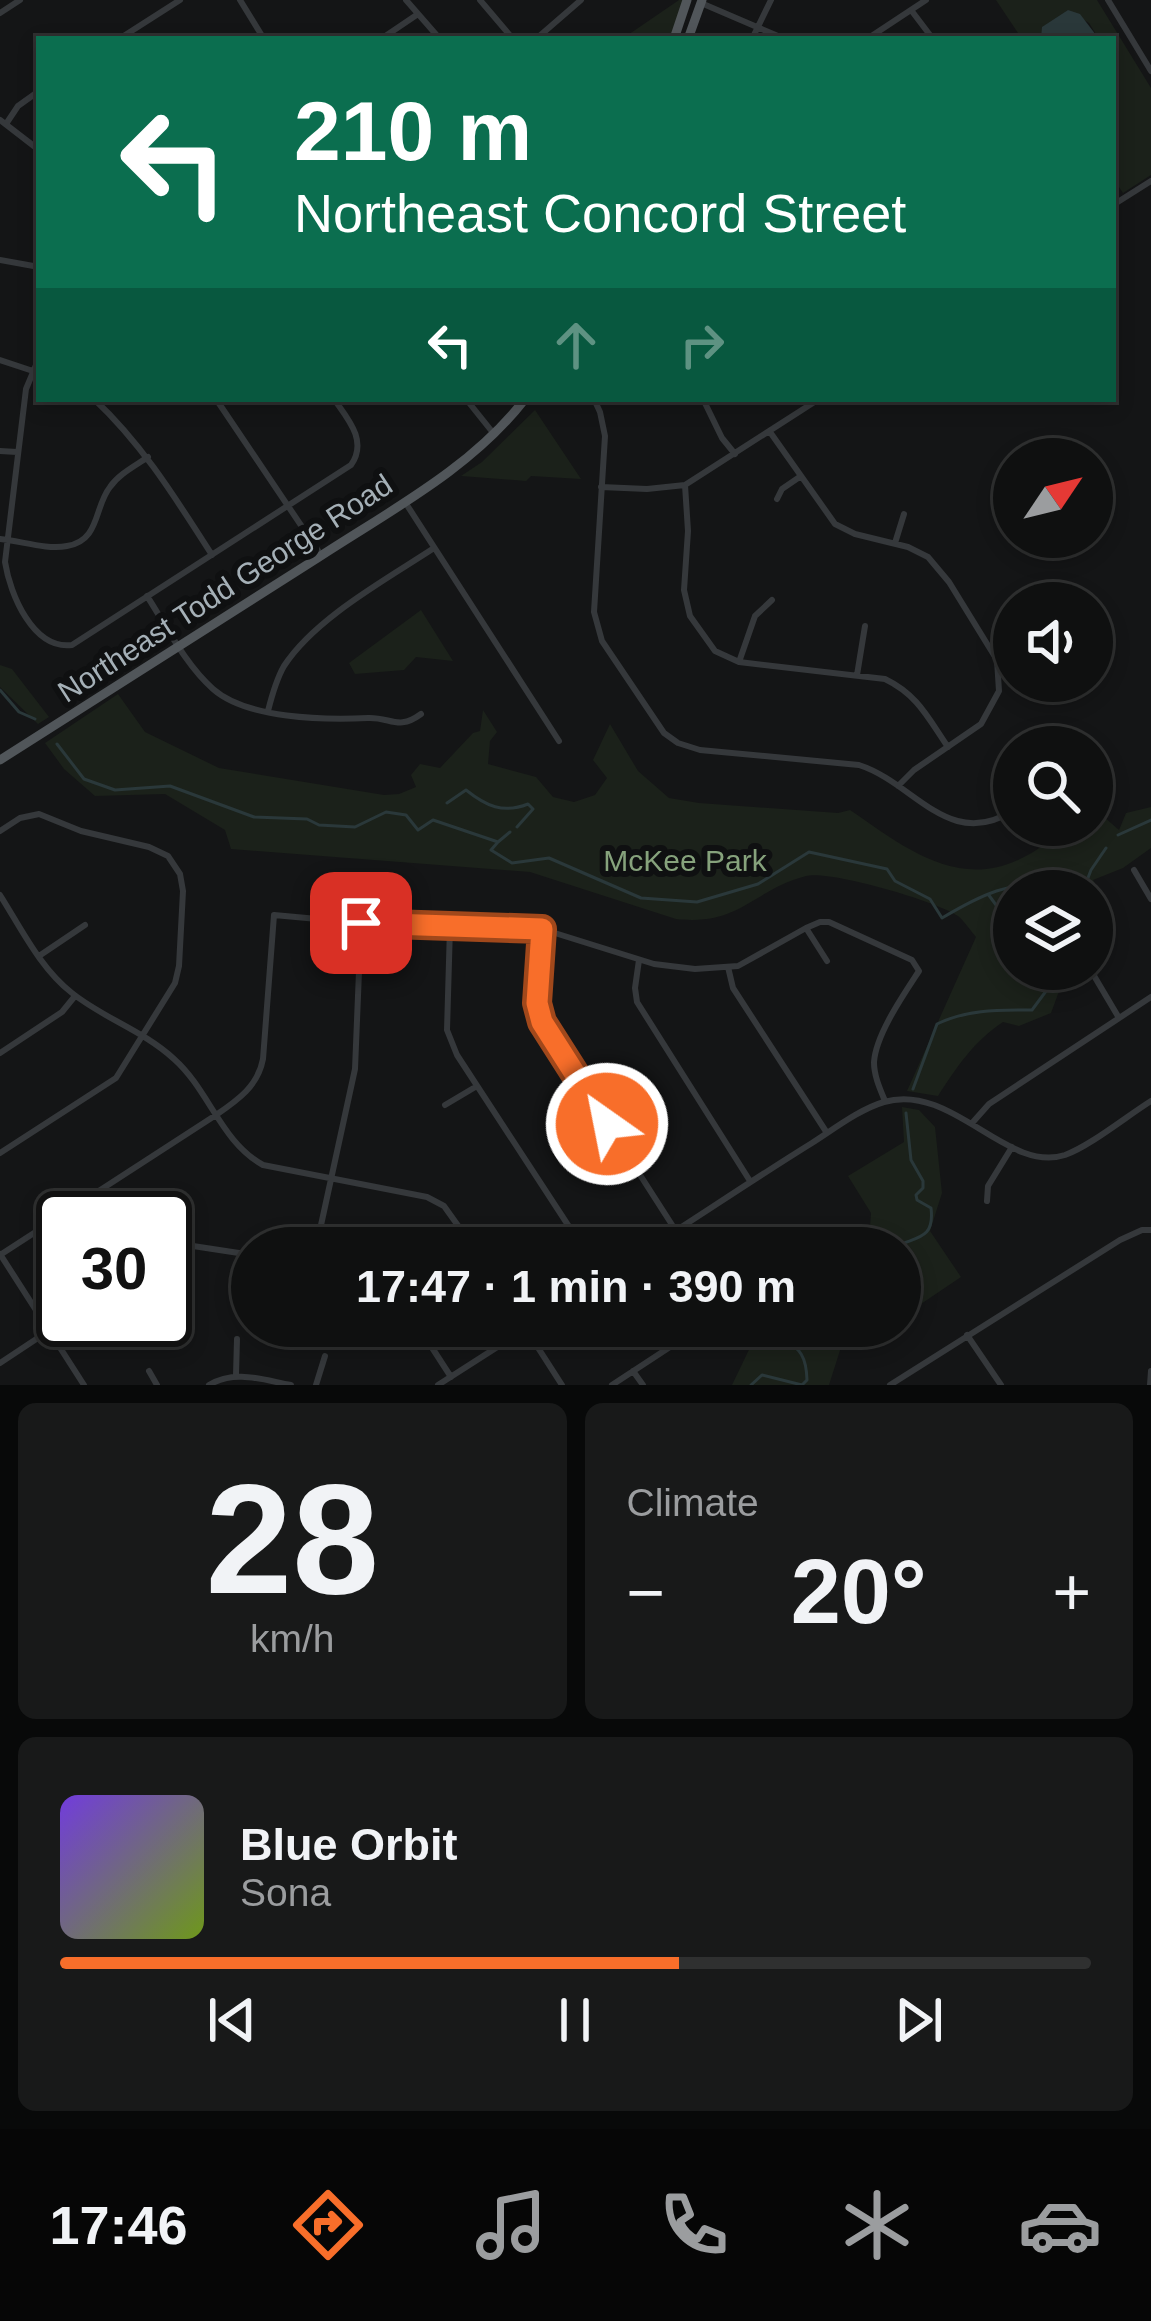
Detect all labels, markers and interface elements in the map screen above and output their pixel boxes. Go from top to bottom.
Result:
icon: left [96,84,252,240]
text: 210 m [294,84,532,178]
text: Northeast Concord Street [294,183,906,243]
icon: left [417,312,483,378]
icon: ahead [543,312,609,378]
icon: right [669,312,735,378]
north arrow [993,438,1113,558]
map controls [993,438,1113,990]
street label: Northeast Todd George Road [52,468,398,708]
button: sound [993,582,1113,702]
button: search [993,726,1113,846]
park label: McKee Park [603,844,768,877]
button: layers [993,870,1113,990]
pin [310,872,412,974]
icon: arrive [328,890,394,956]
position arrow [544,1061,670,1187]
speed limit sign: 30 [36,1191,192,1347]
text: 17:47 · 1 min · 390 m [356,1261,796,1312]
text: 28 [205,1452,379,1626]
text: Climate [627,1481,759,1524]
text: 20° [791,1542,927,1642]
text: − [627,1555,665,1629]
text: + [1052,1555,1091,1629]
text: km/h [250,1617,335,1660]
text: Blue Orbit [240,1819,458,1870]
text: Sona [240,1871,331,1914]
icon: previous [199,1987,265,2053]
icon: pause [542,1987,608,2053]
icon: next [886,1987,952,2053]
icon: directions [286,2183,370,2267]
icon: music [469,2183,553,2267]
icon: phone [652,2183,736,2267]
icon: climate [835,2183,919,2267]
icon: car [1018,2183,1102,2267]
text: 17:46 [49,2195,188,2255]

